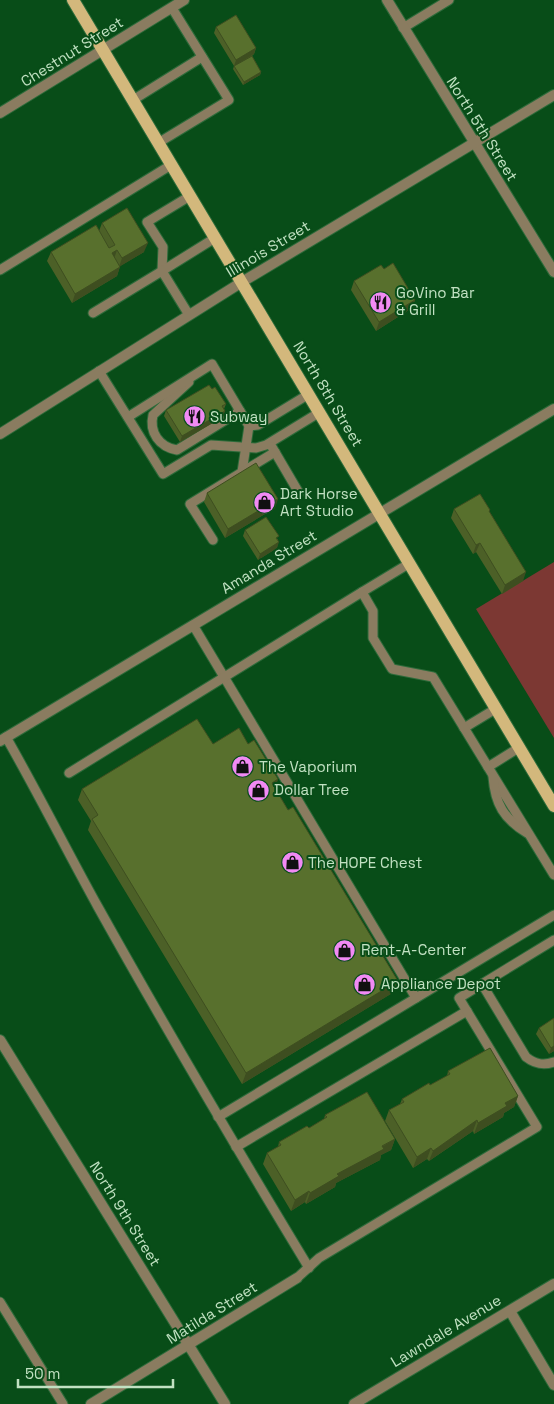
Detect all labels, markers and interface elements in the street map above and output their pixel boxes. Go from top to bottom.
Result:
street label: Chestnut Street [17,12,127,91]
street label: North 5th Street [443,73,522,185]
street label: Illinois Street [222,216,313,281]
place label: GoVino Bar & Grill [396,283,475,319]
restaurant icon: GoVino Bar & Grill [368,290,392,314]
street label: North 8th Street [289,337,368,450]
restaurant icon: Subway [182,405,206,429]
place label: Subway [210,407,267,426]
place label: Dark Horse Art Studio [280,484,358,520]
shop icon: Dark Horse Art Studio [252,491,276,515]
street label: Amanda Street [217,526,320,598]
shop icon: The Vaporium [231,755,255,779]
place label: The Vaporium [259,757,357,776]
shop icon: Dollar Tree [246,778,270,802]
place label: Dollar Tree [274,780,349,799]
shop icon: The HOPE Chest [280,851,304,875]
place label: The HOPE Chest [308,853,422,872]
shop icon: Rent-A-Center [333,938,357,962]
place label: Rent-A-Center [361,940,467,959]
shop icon: Appliance Depot [353,972,377,996]
place label: Appliance Depot [381,974,501,993]
street label: North 9th Street [86,1158,165,1270]
street label: Matilda Street [163,1277,261,1348]
street label: Lawndale Avenue [387,1290,504,1371]
scale bar [18,1356,172,1388]
text: 50 m [25,1364,60,1383]

